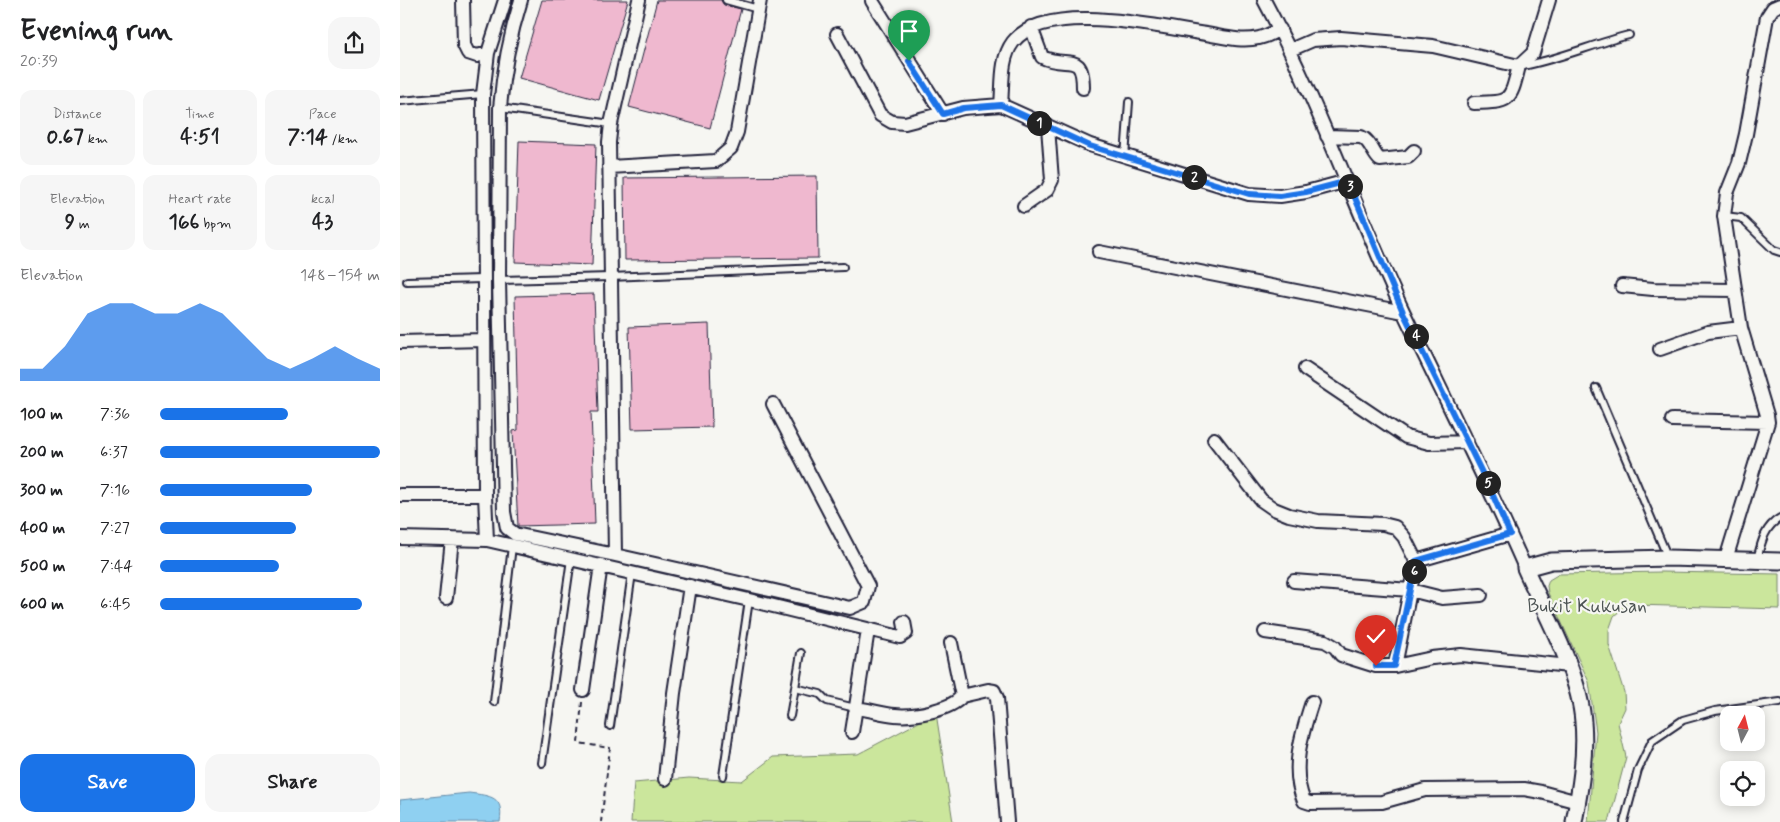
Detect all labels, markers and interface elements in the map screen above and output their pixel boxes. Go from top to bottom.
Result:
pin [888,10,930,61]
text: Evening run [20,13,173,50]
button: share [328,17,380,69]
icon: arrive [895,17,923,45]
text: 20:39 [20,51,58,72]
text: Distance [53,105,102,123]
text: Time [185,105,215,123]
text: Pace [309,105,337,123]
pin: 1 [1026,110,1052,136]
text: 1 [1036,114,1043,132]
text: 0.67 [47,123,84,151]
text: 4:51 [180,123,220,151]
text: 7:14 [287,123,328,151]
text: km [84,130,108,148]
text: /km [328,130,358,148]
pin: 2 [1182,164,1206,190]
text: 2 [1191,168,1198,186]
pin: 3 [1338,174,1362,198]
text: 3 [1347,177,1354,195]
text: Elevation [50,190,105,208]
text: Heart rate [169,190,231,208]
text: kcal [311,190,334,208]
text: 9 [65,208,75,236]
text: 166 [169,208,199,236]
text: 43 [312,208,333,236]
text: m [75,215,90,233]
text: bpm [199,215,231,233]
text: Elevation [20,265,83,286]
text: 148–154 m [300,265,380,286]
pin: 4 [1404,324,1428,348]
text: 4 [1412,327,1421,345]
text: 100 m [20,404,63,425]
text: 7:36 [100,404,130,425]
text: 200 m [20,442,64,463]
text: 6:37 [100,442,128,463]
pin: 5 [1476,470,1500,496]
text: 5 [1484,474,1493,492]
text: 300 m [20,480,63,501]
text: 7:16 [100,480,130,501]
text: 400 m [20,518,65,539]
text: 7:27 [100,518,130,539]
text: 500 m [20,556,65,577]
text: 7:44 [100,556,133,577]
pin: 6 [1402,558,1426,584]
text: 6 [1411,562,1418,580]
text: 600 m [20,594,64,615]
text: 6:45 [100,594,130,615]
park label: Bukit Kukusan [1527,594,1647,619]
pin [1355,615,1397,666]
icon: check [1362,622,1390,650]
north arrow [1720,706,1765,751]
map controls [1720,706,1765,806]
button: Save [20,754,195,812]
button: Share [205,754,380,812]
button: locate [1720,761,1765,806]

